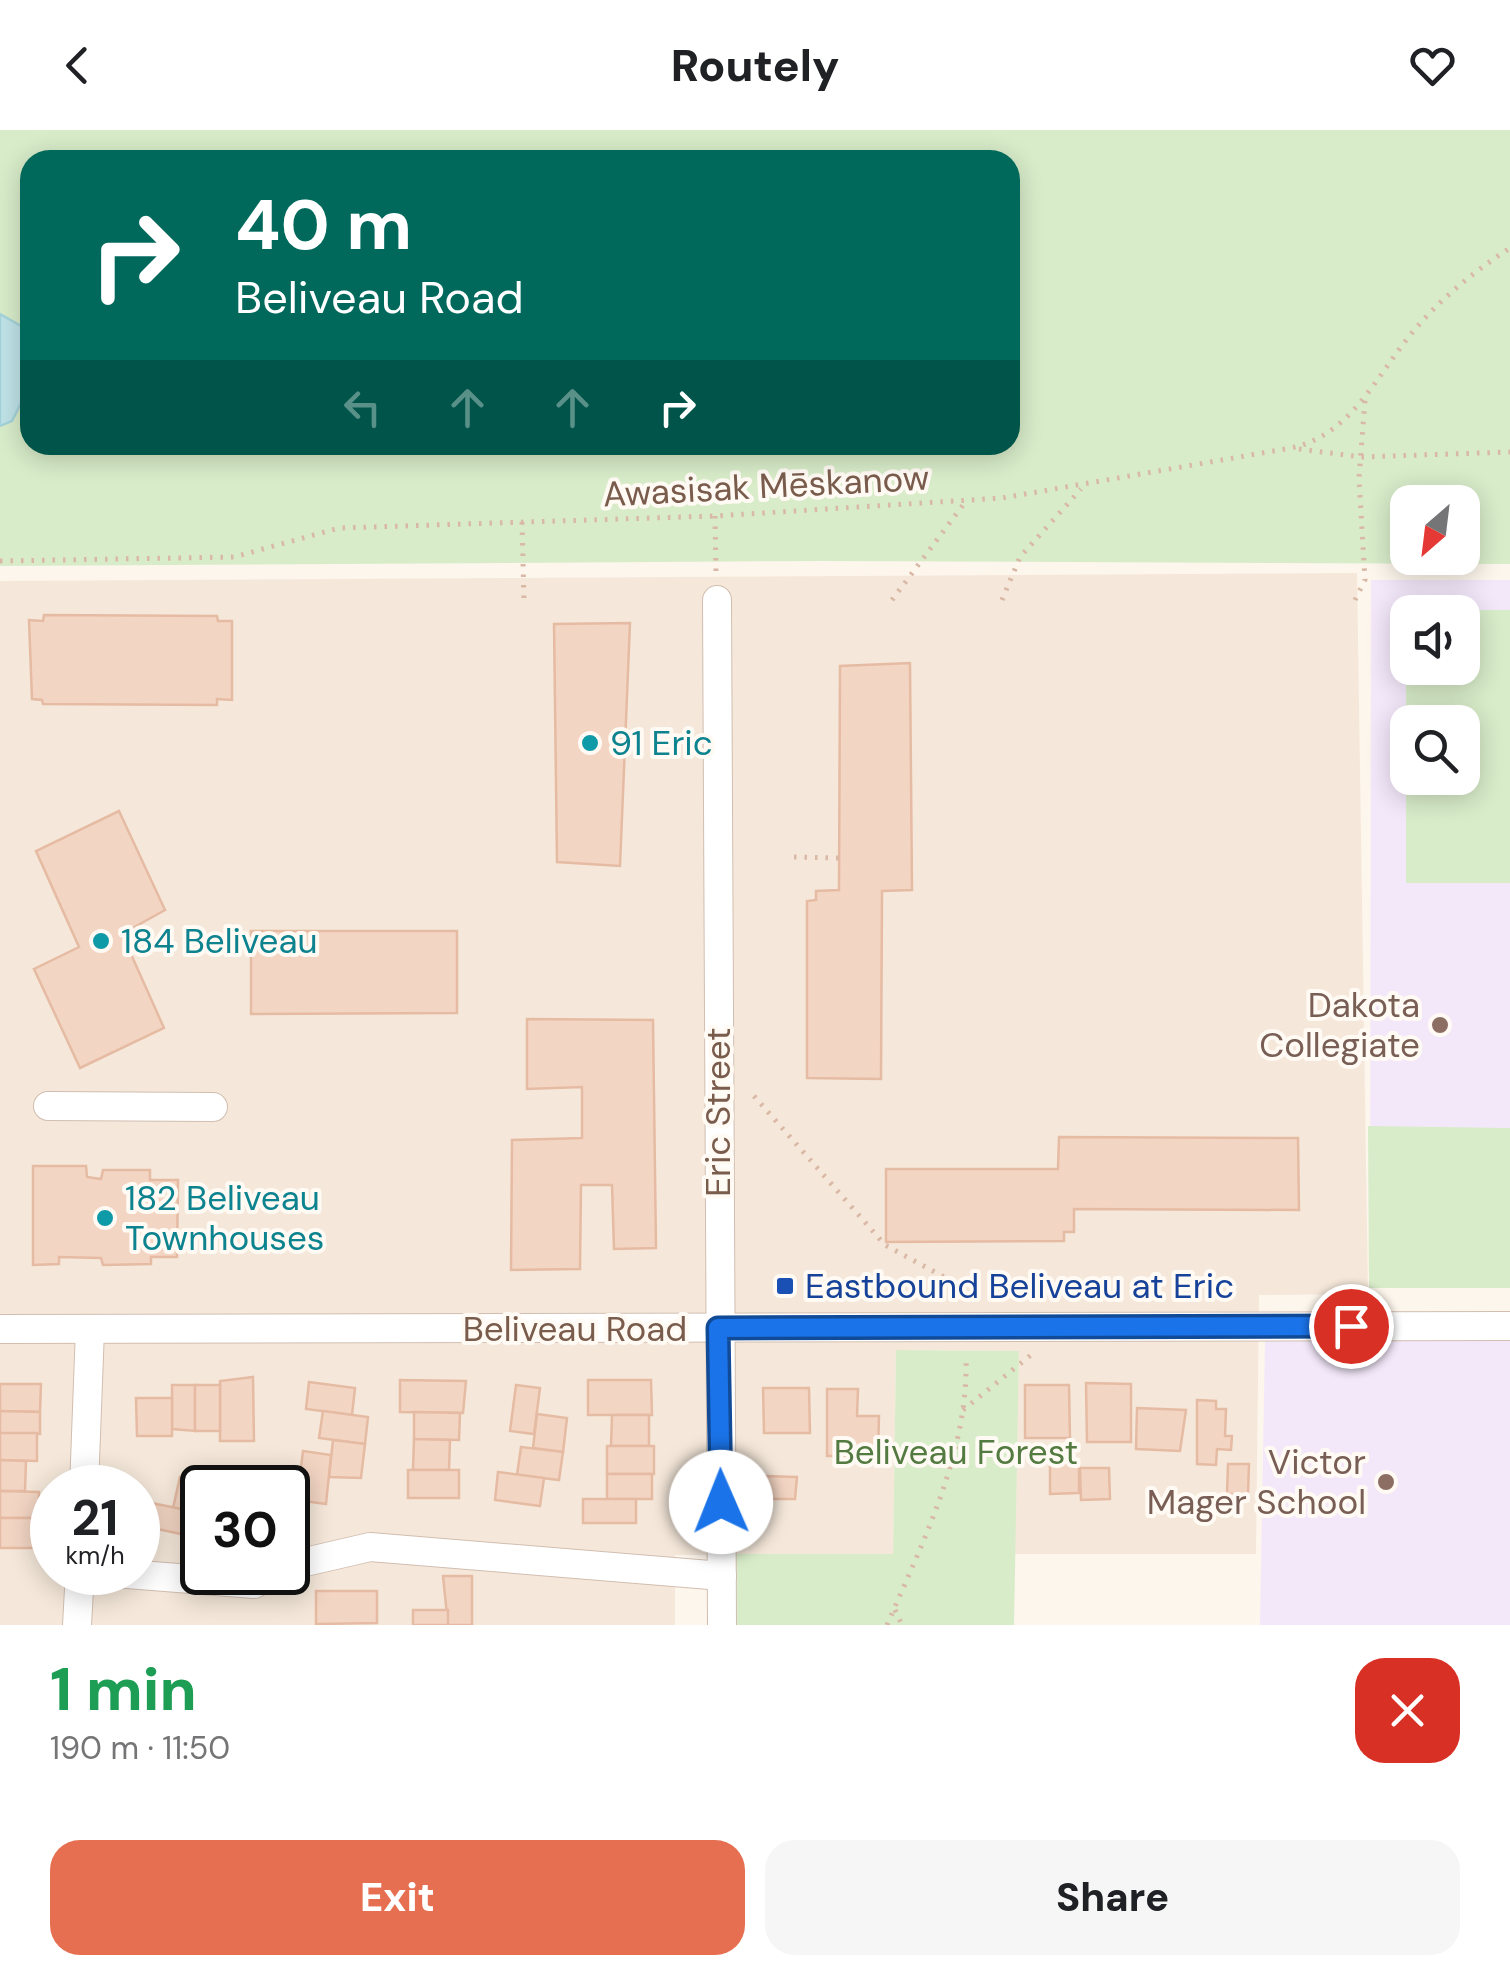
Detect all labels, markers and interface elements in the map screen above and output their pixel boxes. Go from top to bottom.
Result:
text: Routely [671,36,839,95]
icon: back [50,38,105,93]
icon: heart [1405,38,1460,93]
text: 40 m [235,180,412,271]
icon: right [70,190,200,320]
text: Beliveau Road [235,268,524,327]
icon: left [335,380,390,435]
icon: ahead [440,380,495,435]
icon: ahead [545,380,600,435]
icon: right [650,380,705,435]
street label: Awasisak Mēskanow [602,454,930,518]
north arrow [1390,485,1480,575]
map controls [1390,485,1480,795]
button: sound [1390,595,1480,685]
button: search [1390,705,1480,795]
place label: 91 Eric [610,720,713,766]
marker: 91 Eric [579,732,601,754]
place label: 184 Beliveau [121,918,318,964]
marker: 184 Beliveau [90,930,112,952]
place label: Dakota Collegiate [1259,982,1420,1068]
marker: Dakota Collegiate [1429,1014,1451,1036]
street label: Eric Street [695,1027,741,1197]
place label: 182 Beliveau Townhouses [125,1175,324,1261]
marker: 182 Beliveau Townhouses [94,1207,116,1229]
place label: Eastbound Beliveau at Eric [805,1263,1234,1309]
marker: Eastbound Beliveau at Eric [774,1275,796,1297]
pin [1309,1284,1394,1369]
icon: arrive [1324,1299,1379,1354]
street label: Beliveau Road [463,1306,687,1352]
park label: Beliveau Forest [834,1429,1078,1475]
place label: Victor Mager School [1147,1439,1366,1525]
position arrow [669,1450,773,1554]
speed limit sign: 30 [180,1465,310,1595]
marker: Victor Mager School [1375,1471,1397,1493]
text: 21 [71,1485,119,1551]
text: km/h [65,1539,125,1572]
text: 1 min [50,1650,197,1729]
button: close [1355,1658,1460,1763]
text: 190 m · 11:50 [50,1727,230,1769]
button: Exit [50,1840,745,1955]
button: Share [765,1840,1460,1955]

